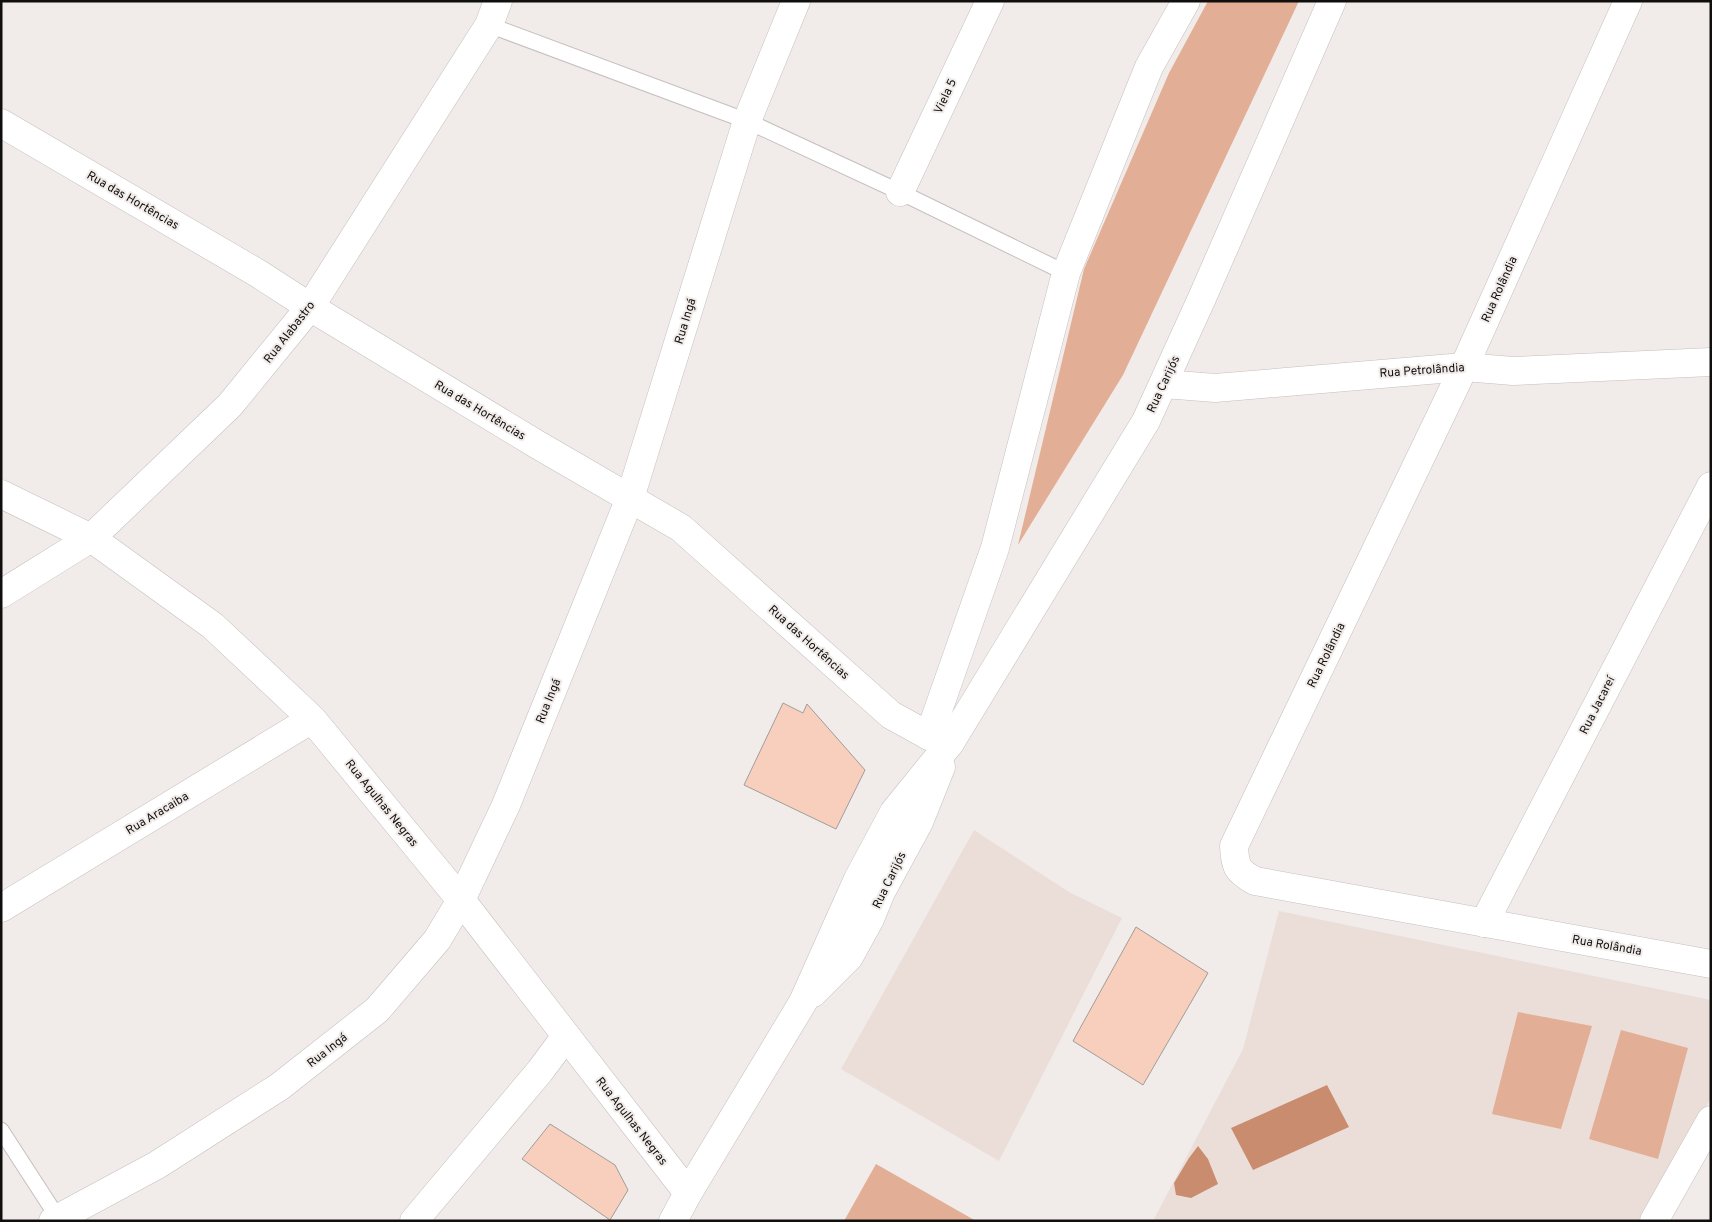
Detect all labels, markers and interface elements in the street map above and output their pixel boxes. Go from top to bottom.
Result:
street label: Viela 5 [931,76,961,117]
street label: Rua das Hortências [83,168,182,234]
street label: Rua Rolândia [1478,254,1522,325]
street label: Rua Ingá [671,296,701,346]
street label: Rua Alabastro [260,298,319,367]
street label: Rua Carijós [1144,353,1184,416]
street label: Rua Petrolândia [1379,360,1465,382]
street label: Rua das Hortências [431,377,528,444]
street label: Rua das Hortências [764,602,852,683]
street label: Rua Rolândia [1304,620,1350,691]
street label: Rua Jacareí [1576,673,1620,737]
street label: Rua Ingá [533,677,565,726]
street label: Rua Agulhas Negras [341,757,421,851]
street label: Rua Aracaiba [123,789,192,839]
street label: Rua Carijós [869,849,911,912]
street label: Rua Rolândia [1571,932,1643,960]
street label: Rua Ingá [304,1030,351,1072]
street label: Rua Agulhas Negras [592,1074,671,1169]

